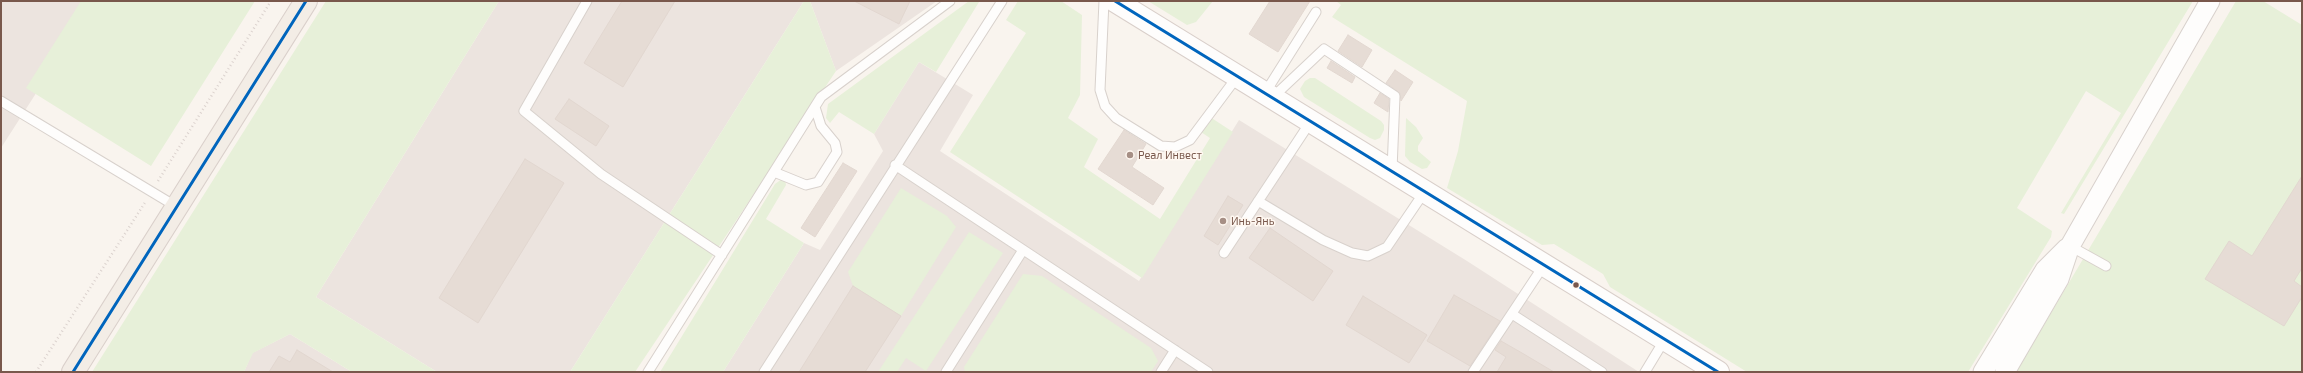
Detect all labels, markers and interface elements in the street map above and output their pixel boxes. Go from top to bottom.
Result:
place label: Реал Инвест [1138,148,1202,162]
marker: Реал Инвест [1125,150,1135,160]
place label: Инь-Янь [1231,214,1274,228]
marker: Инь-Янь [1218,216,1228,226]
unlabelled marker [1571,280,1581,290]

